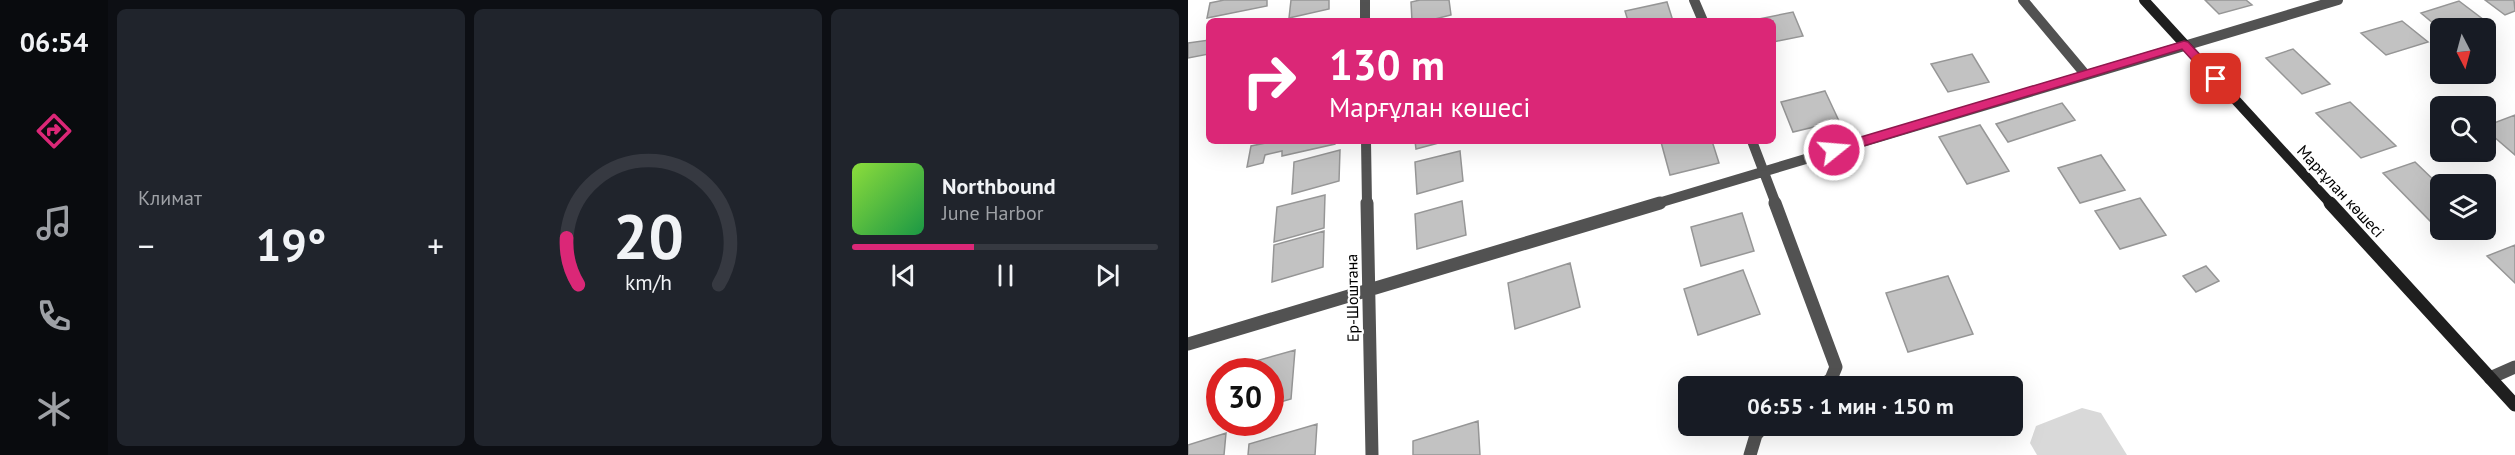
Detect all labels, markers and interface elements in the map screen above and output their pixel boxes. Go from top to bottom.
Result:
north arrow [2430,18,2496,84]
map controls [2430,18,2496,240]
text: 06:54 [20,25,88,59]
text: 130 m [1329,37,1445,92]
icon: right [1230,42,1308,120]
pin [2190,53,2241,104]
icon: arrive [2199,62,2232,95]
text: Марғұлан көшесі [1329,90,1530,124]
button: search [2430,96,2496,162]
icon: directions [33,110,75,152]
position arrow [1802,118,1866,182]
street label: Марғұлан көшесі [2293,141,2389,241]
text: Northbound [942,172,1056,200]
button: layers [2430,174,2496,240]
text: Климат [138,185,202,211]
text: 20 [613,195,683,276]
text: June Harbor [942,200,1044,226]
icon: music [33,202,75,244]
text: 19° [256,215,326,273]
text: − [138,224,155,267]
text: + [427,224,444,267]
street label: Ер-Шоштана [1341,254,1363,342]
icon: previous [887,259,920,292]
icon: pause [989,259,1022,292]
icon: next [1091,259,1124,292]
text: km/h [624,268,671,296]
icon: phone [33,295,75,337]
speed limit sign: 30 [1206,358,1284,436]
icon: climate [33,388,75,430]
text: 06:55 · 1 мин · 150 m [1747,392,1954,420]

